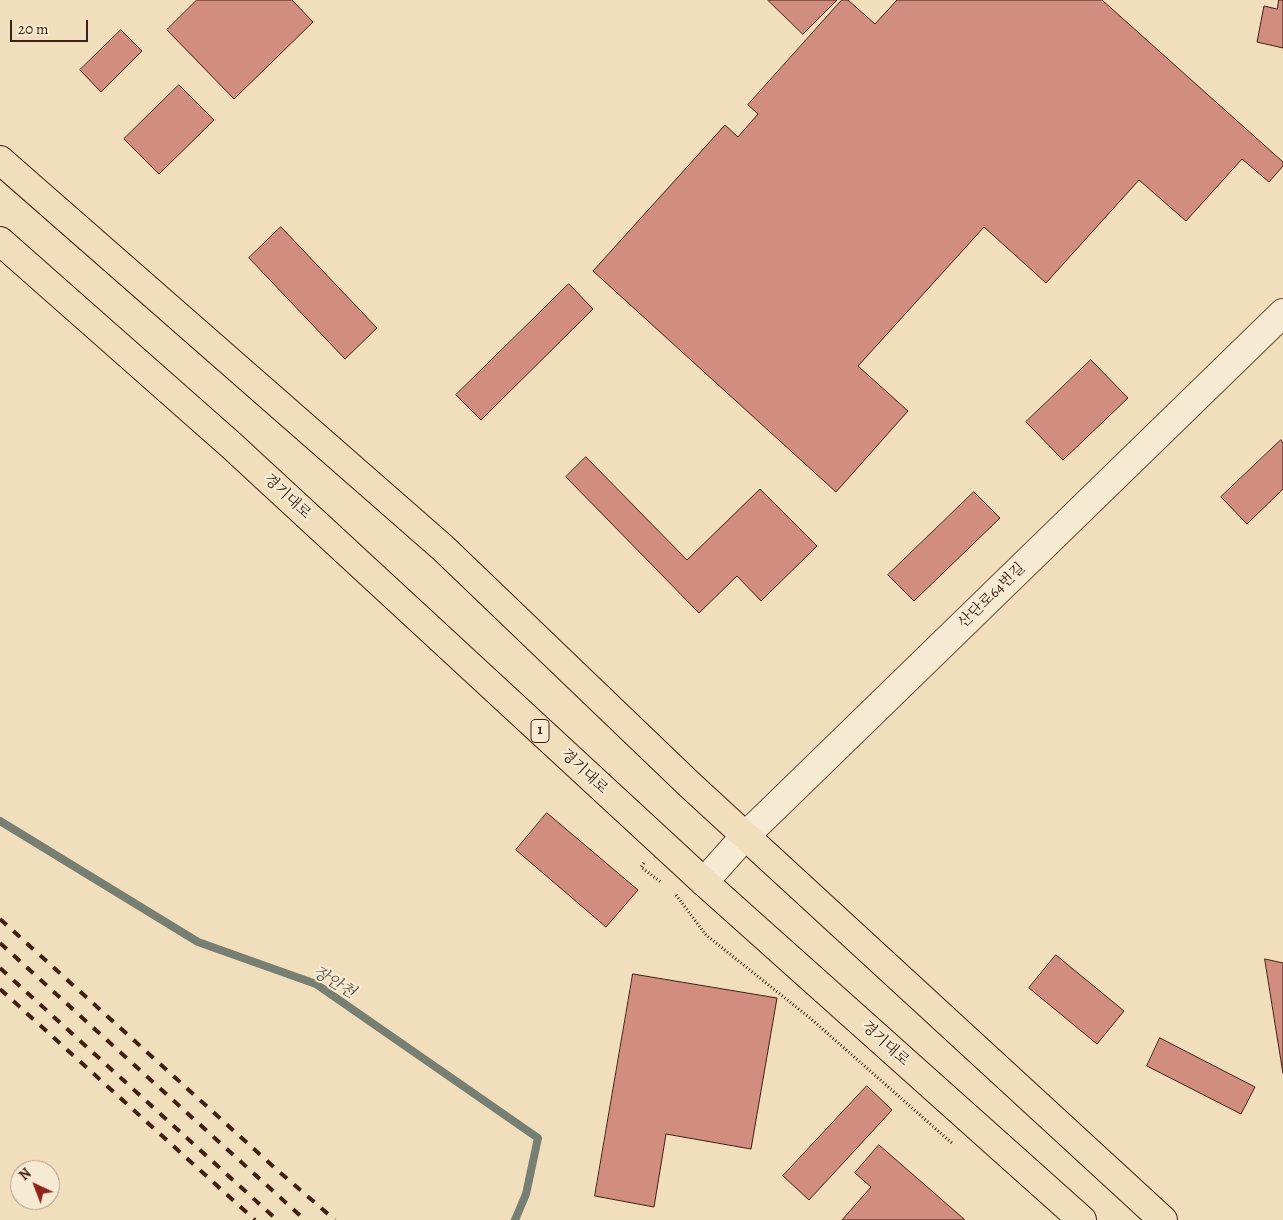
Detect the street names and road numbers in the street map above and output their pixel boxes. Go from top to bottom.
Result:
street label: 경기대로 [260,471,314,523]
street label: 산단로64번길 [955,560,1029,632]
road number: 1 [531,719,549,742]
street label: 경기대로 [557,746,611,798]
street label: 경기대로 [857,1018,913,1070]

